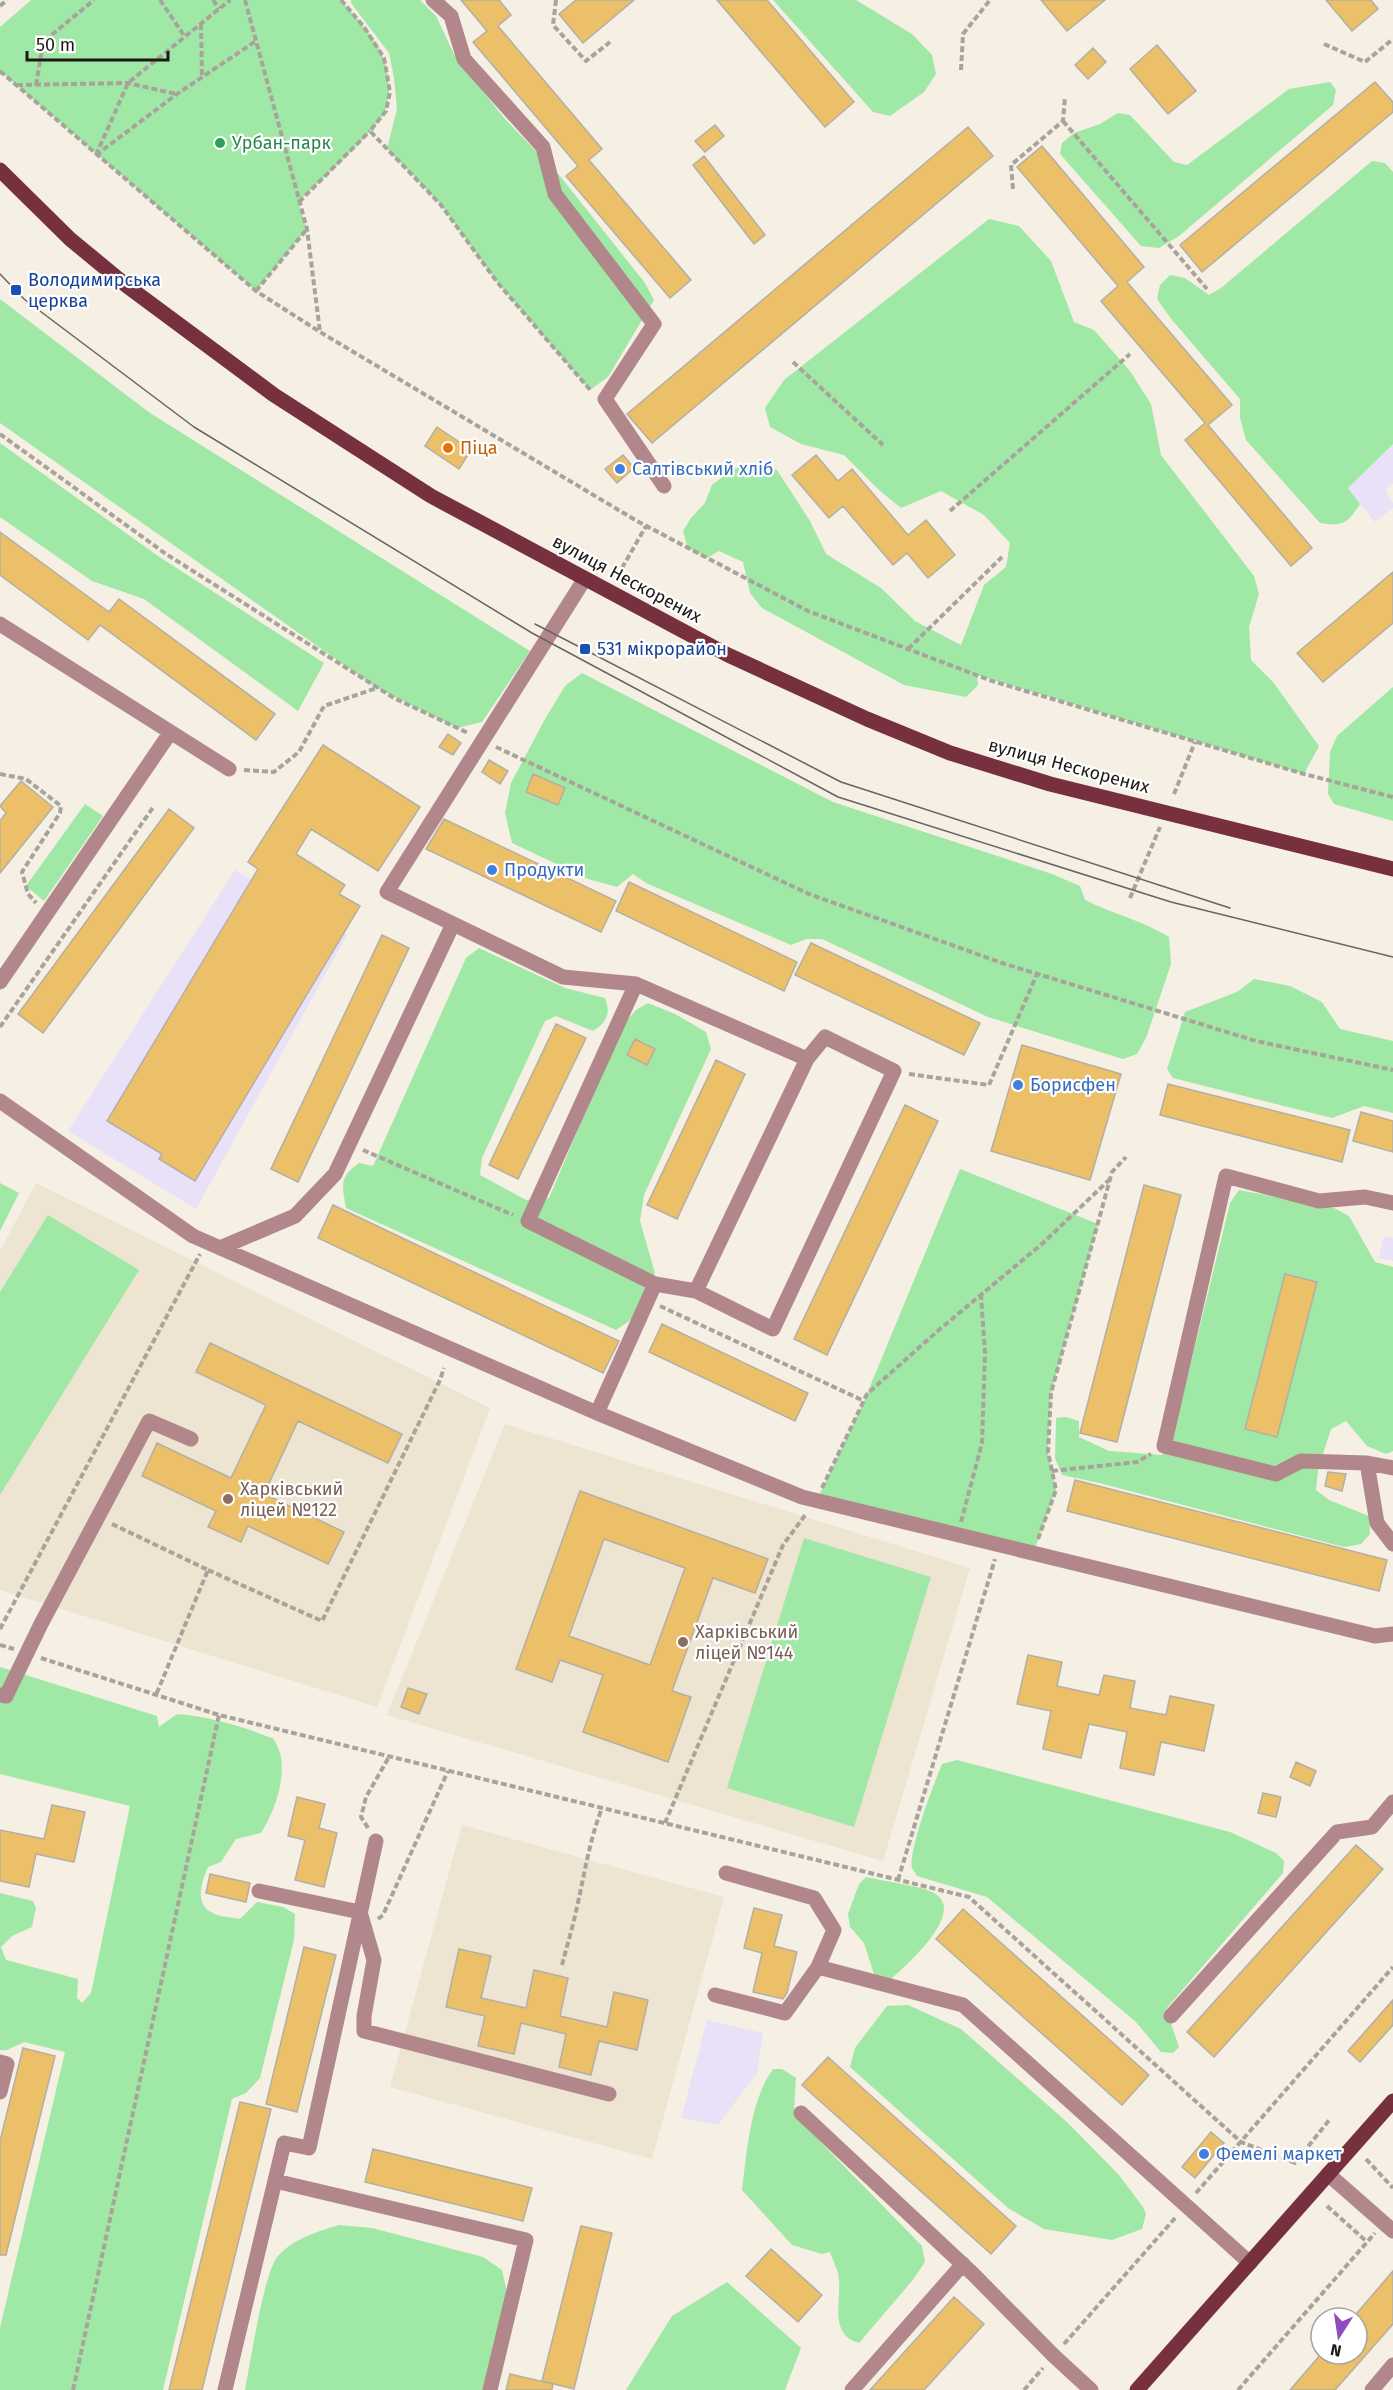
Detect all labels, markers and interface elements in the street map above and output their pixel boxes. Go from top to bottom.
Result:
scale bar [27,24,168,62]
text: 50 m [36,34,75,56]
place label: Урбан-парк [232,132,331,154]
marker: Урбан-парк [213,136,227,150]
place label: Володимирська церква [28,269,161,312]
marker: Володимирська церква [9,283,23,297]
place label: Піца [460,437,498,459]
marker: Піца [441,441,455,455]
place label: Салтівський хліб [632,458,774,480]
marker: Салтівський хліб [613,462,627,476]
street label: вулиця Нескорених [549,530,706,628]
place label: 531 мікрорайон [597,638,727,660]
marker: 531 мікрорайон [578,642,592,656]
street label: вулиця Нескорених [986,734,1152,798]
place label: Продукти [504,859,584,881]
marker: Продукти [485,863,499,877]
place label: Борисфен [1030,1074,1116,1096]
marker: Борисфен [1011,1078,1025,1092]
place label: Харківський ліцей №122 [240,1478,343,1521]
marker: Харківський ліцей №122 [221,1492,235,1506]
place label: Харківський ліцей №144 [695,1621,798,1664]
marker: Харківський ліцей №144 [676,1635,690,1649]
place label: Фемелі маркет [1216,2143,1343,2165]
marker: Фемелі маркет [1197,2147,1211,2161]
north arrow [1309,2306,1369,2366]
text: N [1329,2340,1343,2361]

